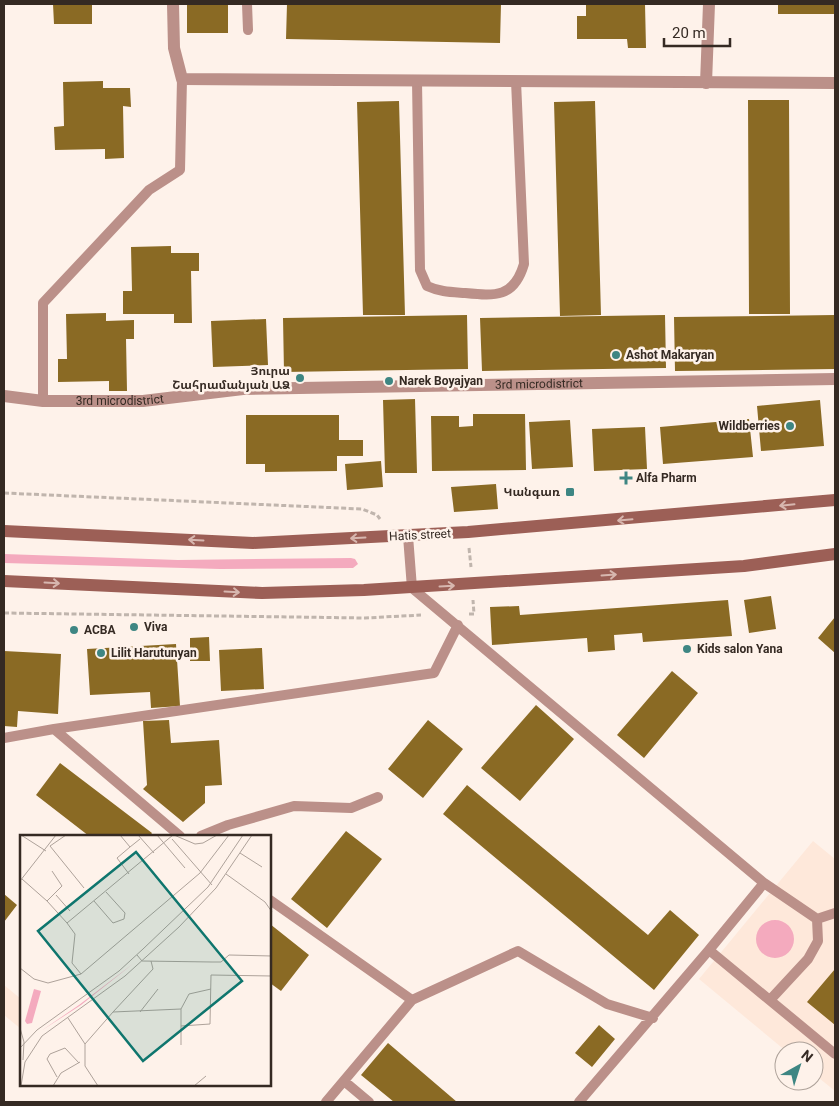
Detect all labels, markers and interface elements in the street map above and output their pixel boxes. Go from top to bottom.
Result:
scale bar [664,15,730,47]
text: 20 m [672,24,706,42]
place label: Ashot Makaryan [626,348,714,362]
marker: Ashot Makaryan [610,349,622,361]
place label: Յուրա Շահրամանյան ԱՁ [172,364,290,392]
marker: Յուրա Շահրամանյան ԱՁ [294,372,306,384]
place label: Narek Boyajyan [399,374,483,388]
marker: Narek Boyajyan [383,375,395,387]
street label: 3rd microdistrict [495,376,583,392]
street label: 3rd microdistrict [76,392,164,408]
place label: Wildberries [719,419,780,433]
marker: Wildberries [784,420,796,432]
place label: Alfa Pharm [636,471,697,485]
marker: Alfa Pharm [620,472,632,484]
place label: Կանգառ [504,485,560,499]
marker: Կանգառ [564,486,576,498]
one-way arrow [779,501,795,510]
one-way arrow [617,515,633,524]
street label: Hatis street [389,526,451,544]
one-way arrow [350,533,366,542]
one-way arrow [188,535,204,544]
one-way arrow [601,571,617,580]
one-way arrow [44,579,60,588]
one-way arrow [439,582,455,591]
one-way arrow [224,587,240,597]
place label: Viva [144,620,168,634]
marker: Viva [128,621,140,633]
place label: ACBA [84,623,116,637]
marker: ACBA [68,624,80,636]
place label: Kids salon Yana [697,642,783,656]
marker: Kids salon Yana [681,643,693,655]
place label: Lilit Harutunyan [111,646,197,660]
marker: Lilit Harutunyan [95,647,107,659]
inset map [20,835,271,1086]
north arrow [774,1041,824,1091]
text: N [798,1047,816,1065]

